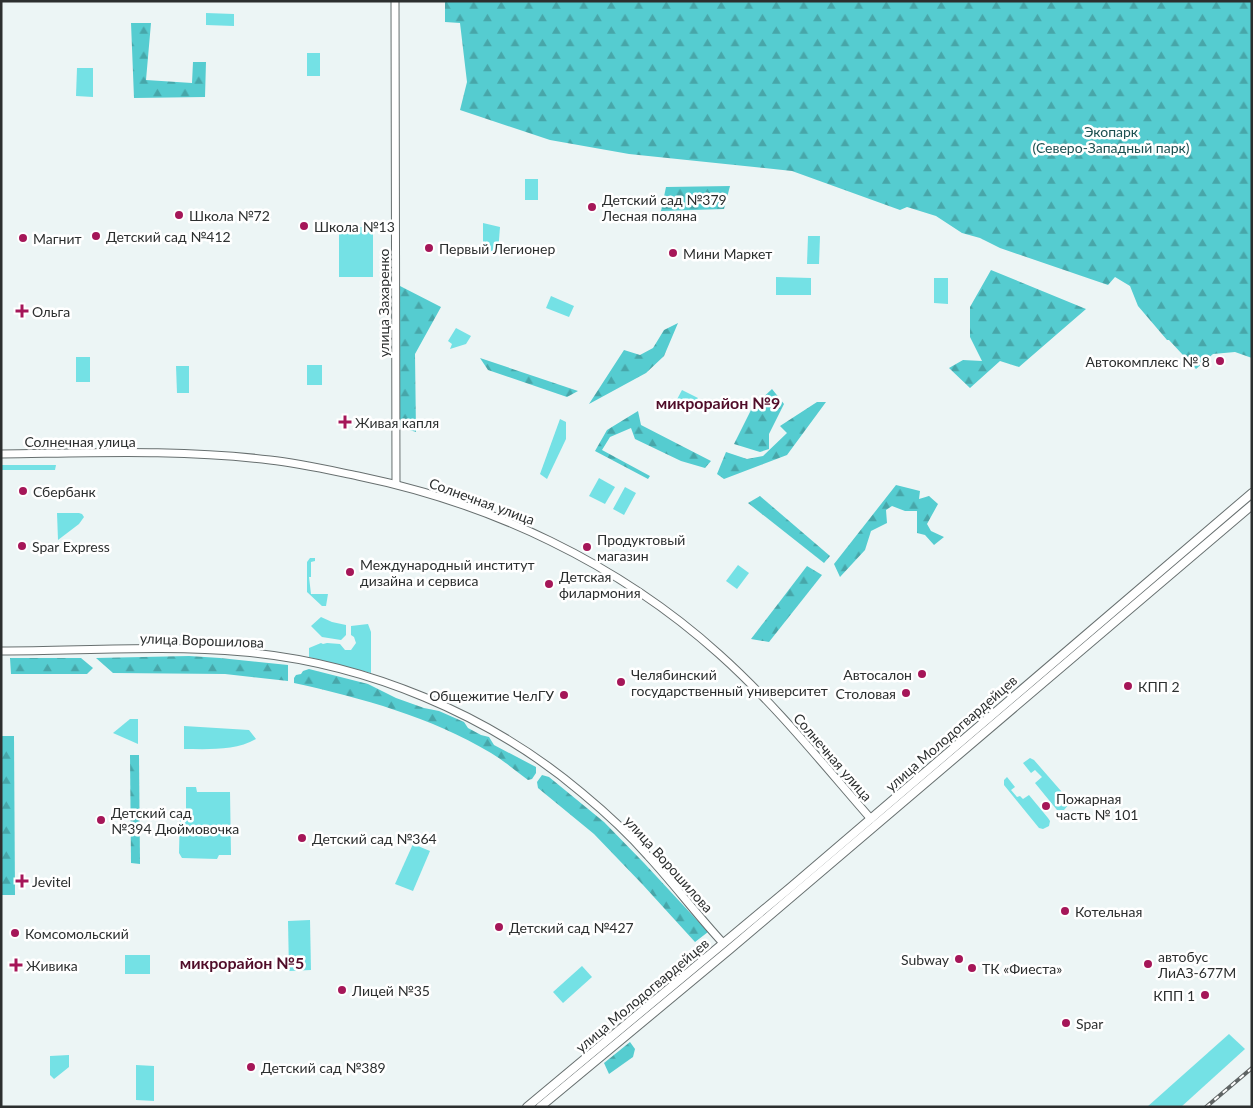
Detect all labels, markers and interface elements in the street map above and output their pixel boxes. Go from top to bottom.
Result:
park label: Экопарк (Северо-Западный парк) [1032,123,1190,156]
place label: Детский сад №379 Лесная поляна [601,191,727,224]
marker: Детский сад №379 Лесная поляна [586,201,598,213]
place label: Школа №72 [189,207,270,224]
marker: Школа №72 [173,209,185,221]
place label: Школа №13 [314,218,395,235]
marker: Школа №13 [298,220,310,232]
place label: Детский сад №412 [106,228,231,245]
place label: Магнит [33,230,82,247]
marker: Детский сад №412 [90,230,102,242]
marker: Магнит [17,232,29,244]
place label: Первый Легионер [439,240,555,257]
marker: Первый Легионер [423,242,435,254]
place label: Мини Маркет [683,245,772,262]
marker: Мини Маркет [667,247,679,259]
street label: улица Захаренко [375,249,392,357]
place label: Ольга [32,303,70,320]
marker: Ольга [16,305,28,317]
place label: Автокомплекс № 8 [1086,353,1210,370]
marker: Автокомплекс № 8 [1214,355,1226,367]
district label: микрорайон №9 [656,393,780,412]
place label: Живая капля [355,414,439,431]
marker: Живая капля [339,416,351,428]
street label: Солнечная улица [24,433,136,450]
street label: Солнечная улица [427,474,537,528]
place label: Сбербанк [33,483,97,500]
marker: Сбербанк [17,485,29,497]
place label: Продуктовый магазин [597,531,685,564]
place label: Spar Express [32,538,110,555]
marker: Spar Express [16,540,28,552]
marker: Продуктовый магазин [581,541,593,553]
place label: Международный институт дизайна и сервиса [360,556,534,589]
marker: Международный институт дизайна и сервиса [344,566,356,578]
place label: Детская филармония [559,568,641,601]
marker: Детская филармония [543,578,555,590]
street label: улица Ворошилова [140,629,264,651]
place label: Челябинский государственный университет [631,666,828,699]
place label: Автосалон [843,666,912,683]
marker: Автосалон [916,668,928,680]
street label: улица Молодогвардейцев [882,671,1020,795]
marker: Челябинский государственный университет [615,676,627,688]
place label: КПП 2 [1138,678,1180,695]
marker: КПП 2 [1122,680,1134,692]
place label: Столовая [835,685,896,702]
place label: Общежитие ЧелГУ [429,687,554,704]
marker: Столовая [900,687,912,699]
marker: Общежитие ЧелГУ [558,689,570,701]
street label: Солнечная улица [790,709,876,805]
place label: Пожарная часть № 101 [1056,790,1138,823]
marker: Пожарная часть № 101 [1040,800,1052,812]
place label: Детский сад №394 Дюймовочка [111,804,239,837]
street label: улица Ворошилова [621,812,717,916]
marker: Детский сад №394 Дюймовочка [95,814,107,826]
place label: Детский сад №364 [312,830,437,847]
marker: Детский сад №364 [296,832,308,844]
place label: Jevitel [32,873,71,890]
marker: Jevitel [16,875,28,887]
place label: Котельная [1075,903,1142,920]
marker: Котельная [1059,905,1071,917]
place label: Детский сад №427 [509,919,634,936]
marker: Детский сад №427 [493,921,505,933]
place label: Комсомольский [25,925,129,942]
marker: Комсомольский [9,927,21,939]
street label: улица Молодогвардейцев [572,934,712,1056]
place label: автобус ЛиАЗ-677М [1157,948,1236,981]
place label: Subway [901,951,950,968]
district label: микрорайон №5 [180,953,304,972]
marker: Subway [953,953,965,965]
place label: Живика [26,957,78,974]
marker: автобус ЛиАЗ-677М [1142,958,1154,970]
marker: Живика [10,959,22,971]
place label: ТК «Фиеста» [982,960,1062,977]
marker: ТК «Фиеста» [966,962,978,974]
place label: Лицей №35 [351,982,430,999]
marker: Лицей №35 [336,984,348,996]
place label: КПП 1 [1153,987,1195,1004]
marker: КПП 1 [1199,989,1211,1001]
place label: Spar [1076,1015,1103,1032]
marker: Spar [1060,1017,1072,1029]
place label: Детский сад №389 [261,1059,386,1076]
marker: Детский сад №389 [245,1061,257,1073]

